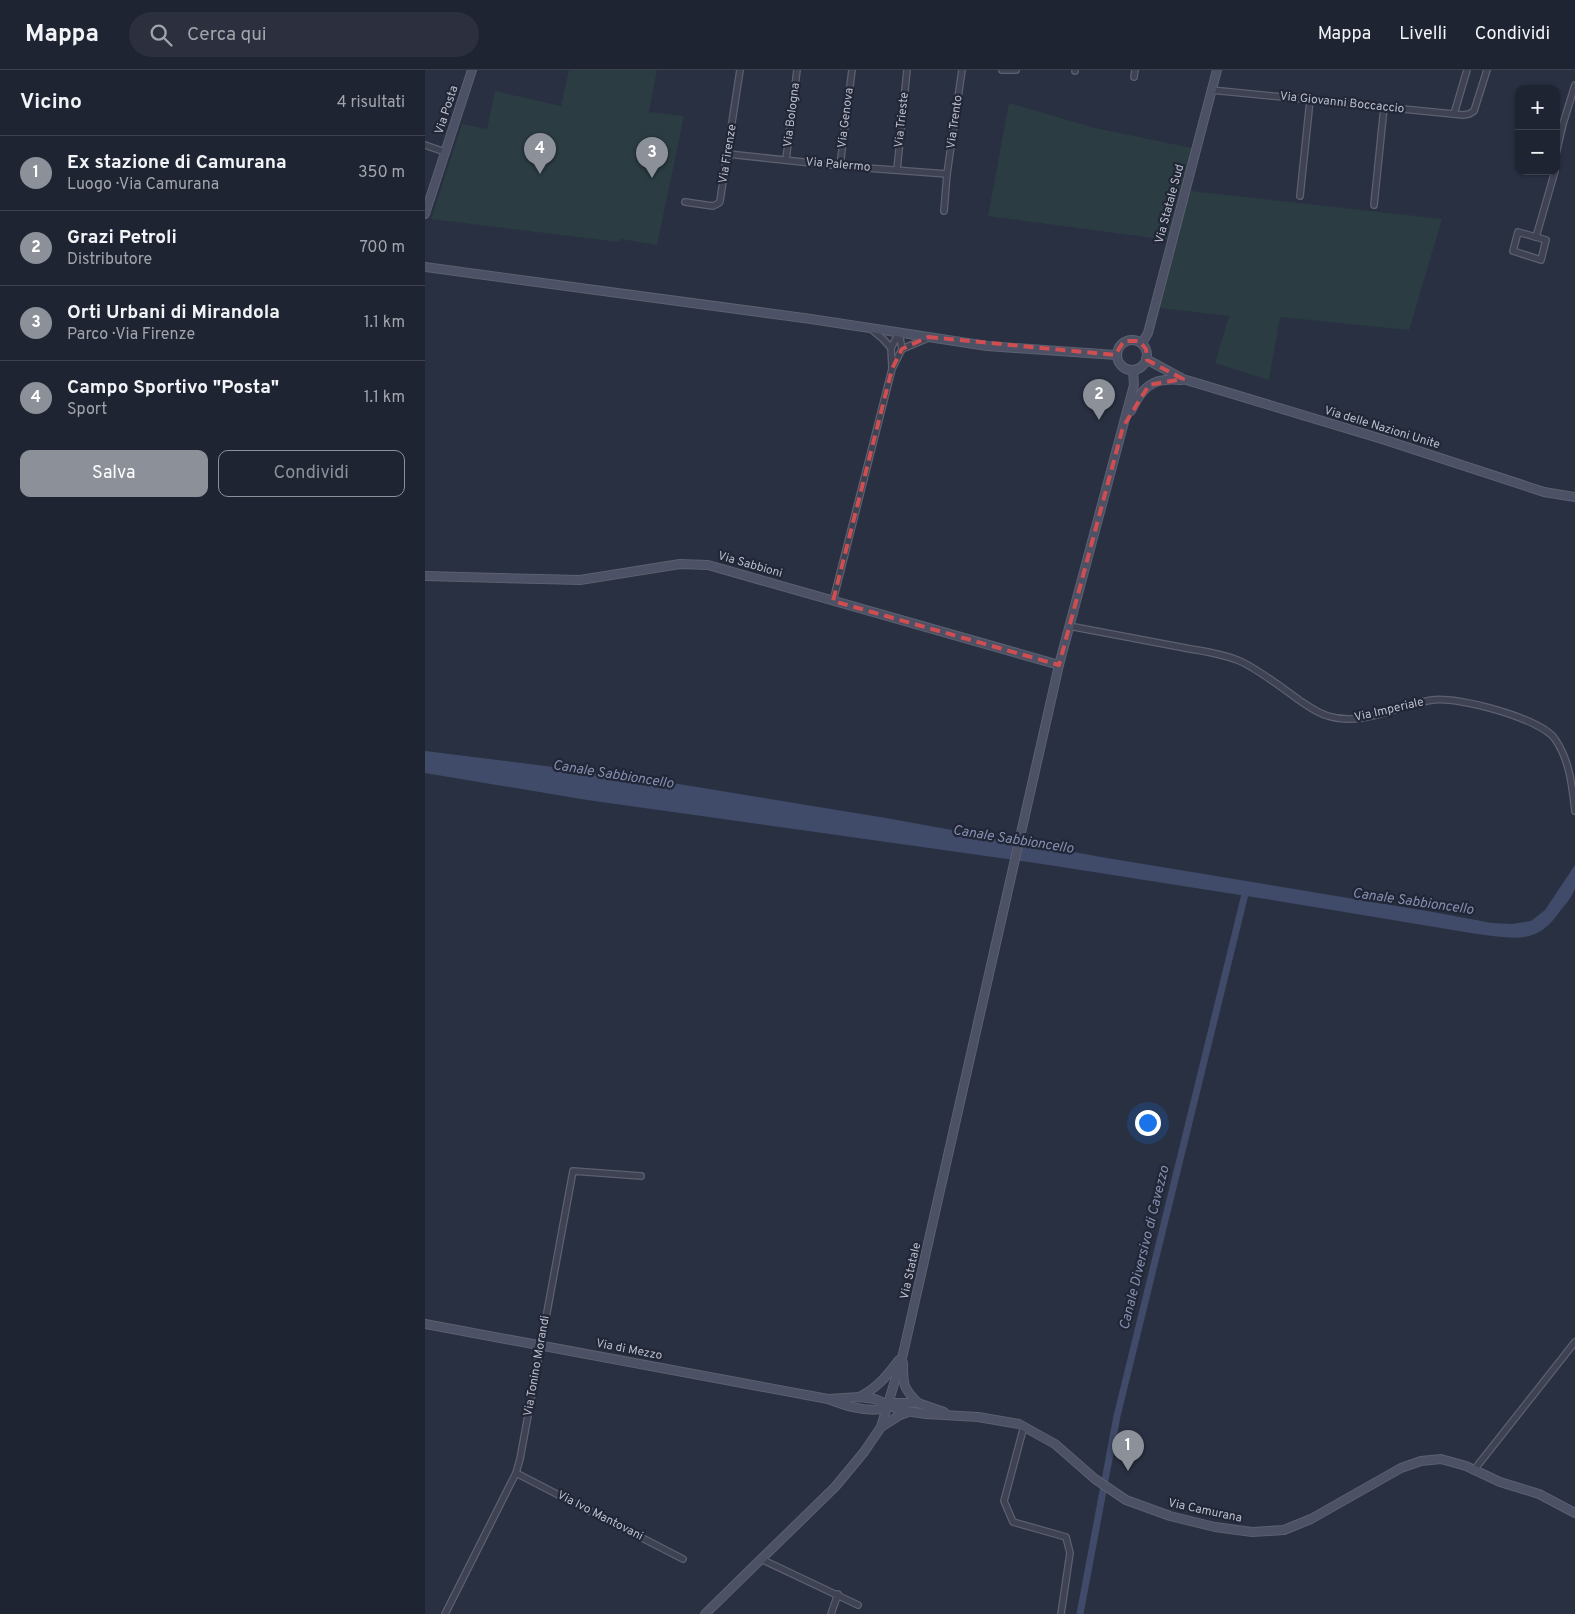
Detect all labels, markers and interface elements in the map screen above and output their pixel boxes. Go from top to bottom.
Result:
search box [129,12,479,57]
text: Mappa [25,20,99,50]
icon: search [147,21,175,49]
text: Cerca qui [187,23,267,47]
text: Mappa [1318,23,1371,46]
text: Livelli [1399,23,1447,46]
text: Condividi [1475,23,1550,46]
street label: Via Bologna [780,82,804,148]
street label: Via Posta [432,84,462,136]
map controls [1515,85,1560,175]
button: + [1515,85,1560,130]
street label: Via Genova [834,87,858,149]
text: Vicino [20,89,82,116]
street label: Via Giovanni Boccaccio [1279,89,1405,118]
street label: Via Trieste [891,91,913,149]
text: 4 risultati [337,93,405,113]
street label: Via Trento [943,94,967,150]
street label: Via Firenze [715,123,741,185]
button: − [1515,130,1560,175]
pin: 4 [524,133,556,174]
pin: 3 [636,137,668,178]
text: Ex stazione di Camurana [67,151,287,175]
street label: Via Palermo [805,154,871,176]
text: 1 [33,163,39,183]
text: 350 m [358,163,405,183]
street label: Via Statale Sud [1152,163,1188,245]
text: Luogo · Via Camurana [67,175,219,195]
text: Grazi Petroli [67,226,177,250]
text: 2 [31,238,41,258]
text: 700 m [359,238,405,258]
text: Distributore [67,250,152,270]
text: Orti Urbani di Mirandola [67,301,280,325]
text: 3 [31,313,41,333]
text: 1.1 km [364,313,405,333]
text: Parco · Via Firenze [67,325,195,345]
text: Campo Sportivo "Posta" [67,376,279,400]
pin: 2 [1083,379,1115,420]
text: 4 [31,388,41,408]
text: 1.1 km [364,388,405,408]
text: Sport [67,400,107,420]
street label: Via delle Nazioni Unite [1322,403,1442,453]
button: Salva [20,450,208,497]
button: Condividi [218,450,405,497]
street label: Via Sabbioni [716,548,784,582]
street label: Via Imperiale [1353,694,1425,726]
water label: Canale Sabbioncello [551,757,675,793]
water label: Canale Sabbioncello [951,822,1075,858]
water label: Canale Sabbioncello [1351,885,1475,919]
your location [1135,1110,1161,1136]
water label: Canale Diversivo di Cavezzo [1116,1164,1174,1332]
street label: Via Statale [897,1241,925,1301]
street label: Via Tonino Morandi [520,1314,554,1418]
street label: Via di Mezzo [594,1336,664,1364]
pin: 1 [1112,1430,1144,1471]
street label: Via Ivo Mantovani [554,1487,646,1545]
street label: Via Camurana [1167,1495,1243,1527]

